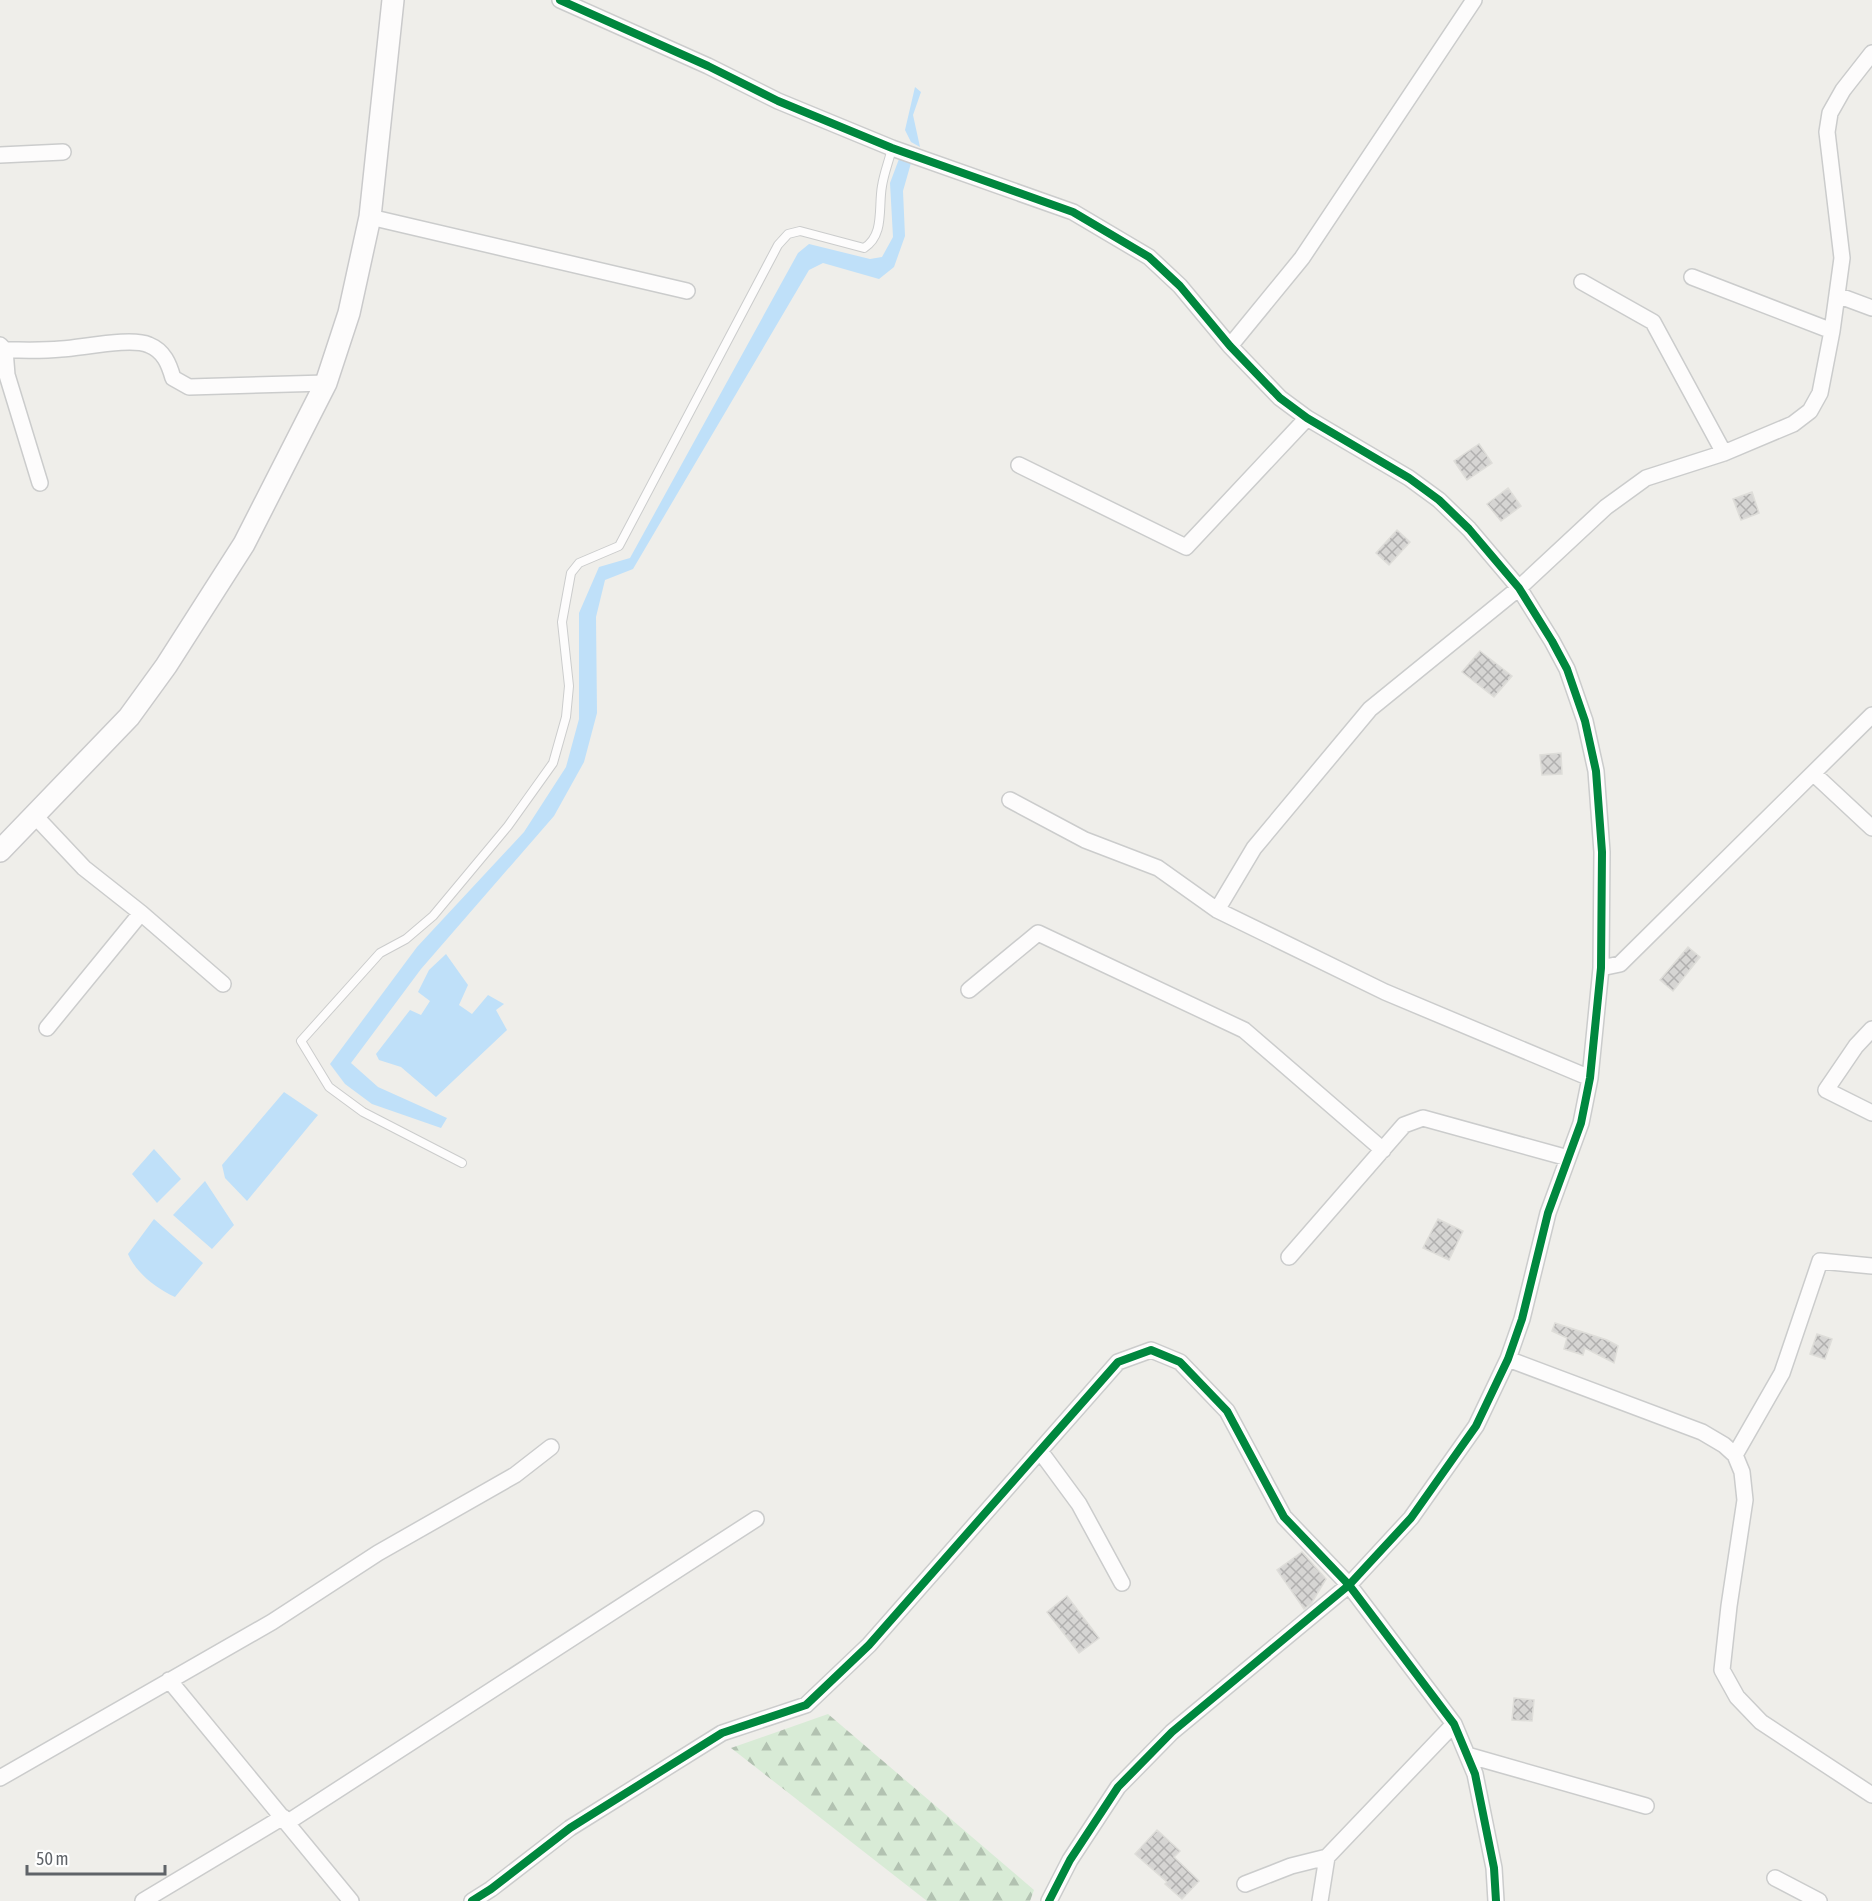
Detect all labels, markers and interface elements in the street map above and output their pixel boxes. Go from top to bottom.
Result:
scale bar [27,1838,165,1876]
text: 50 m [36,1848,68,1869]

